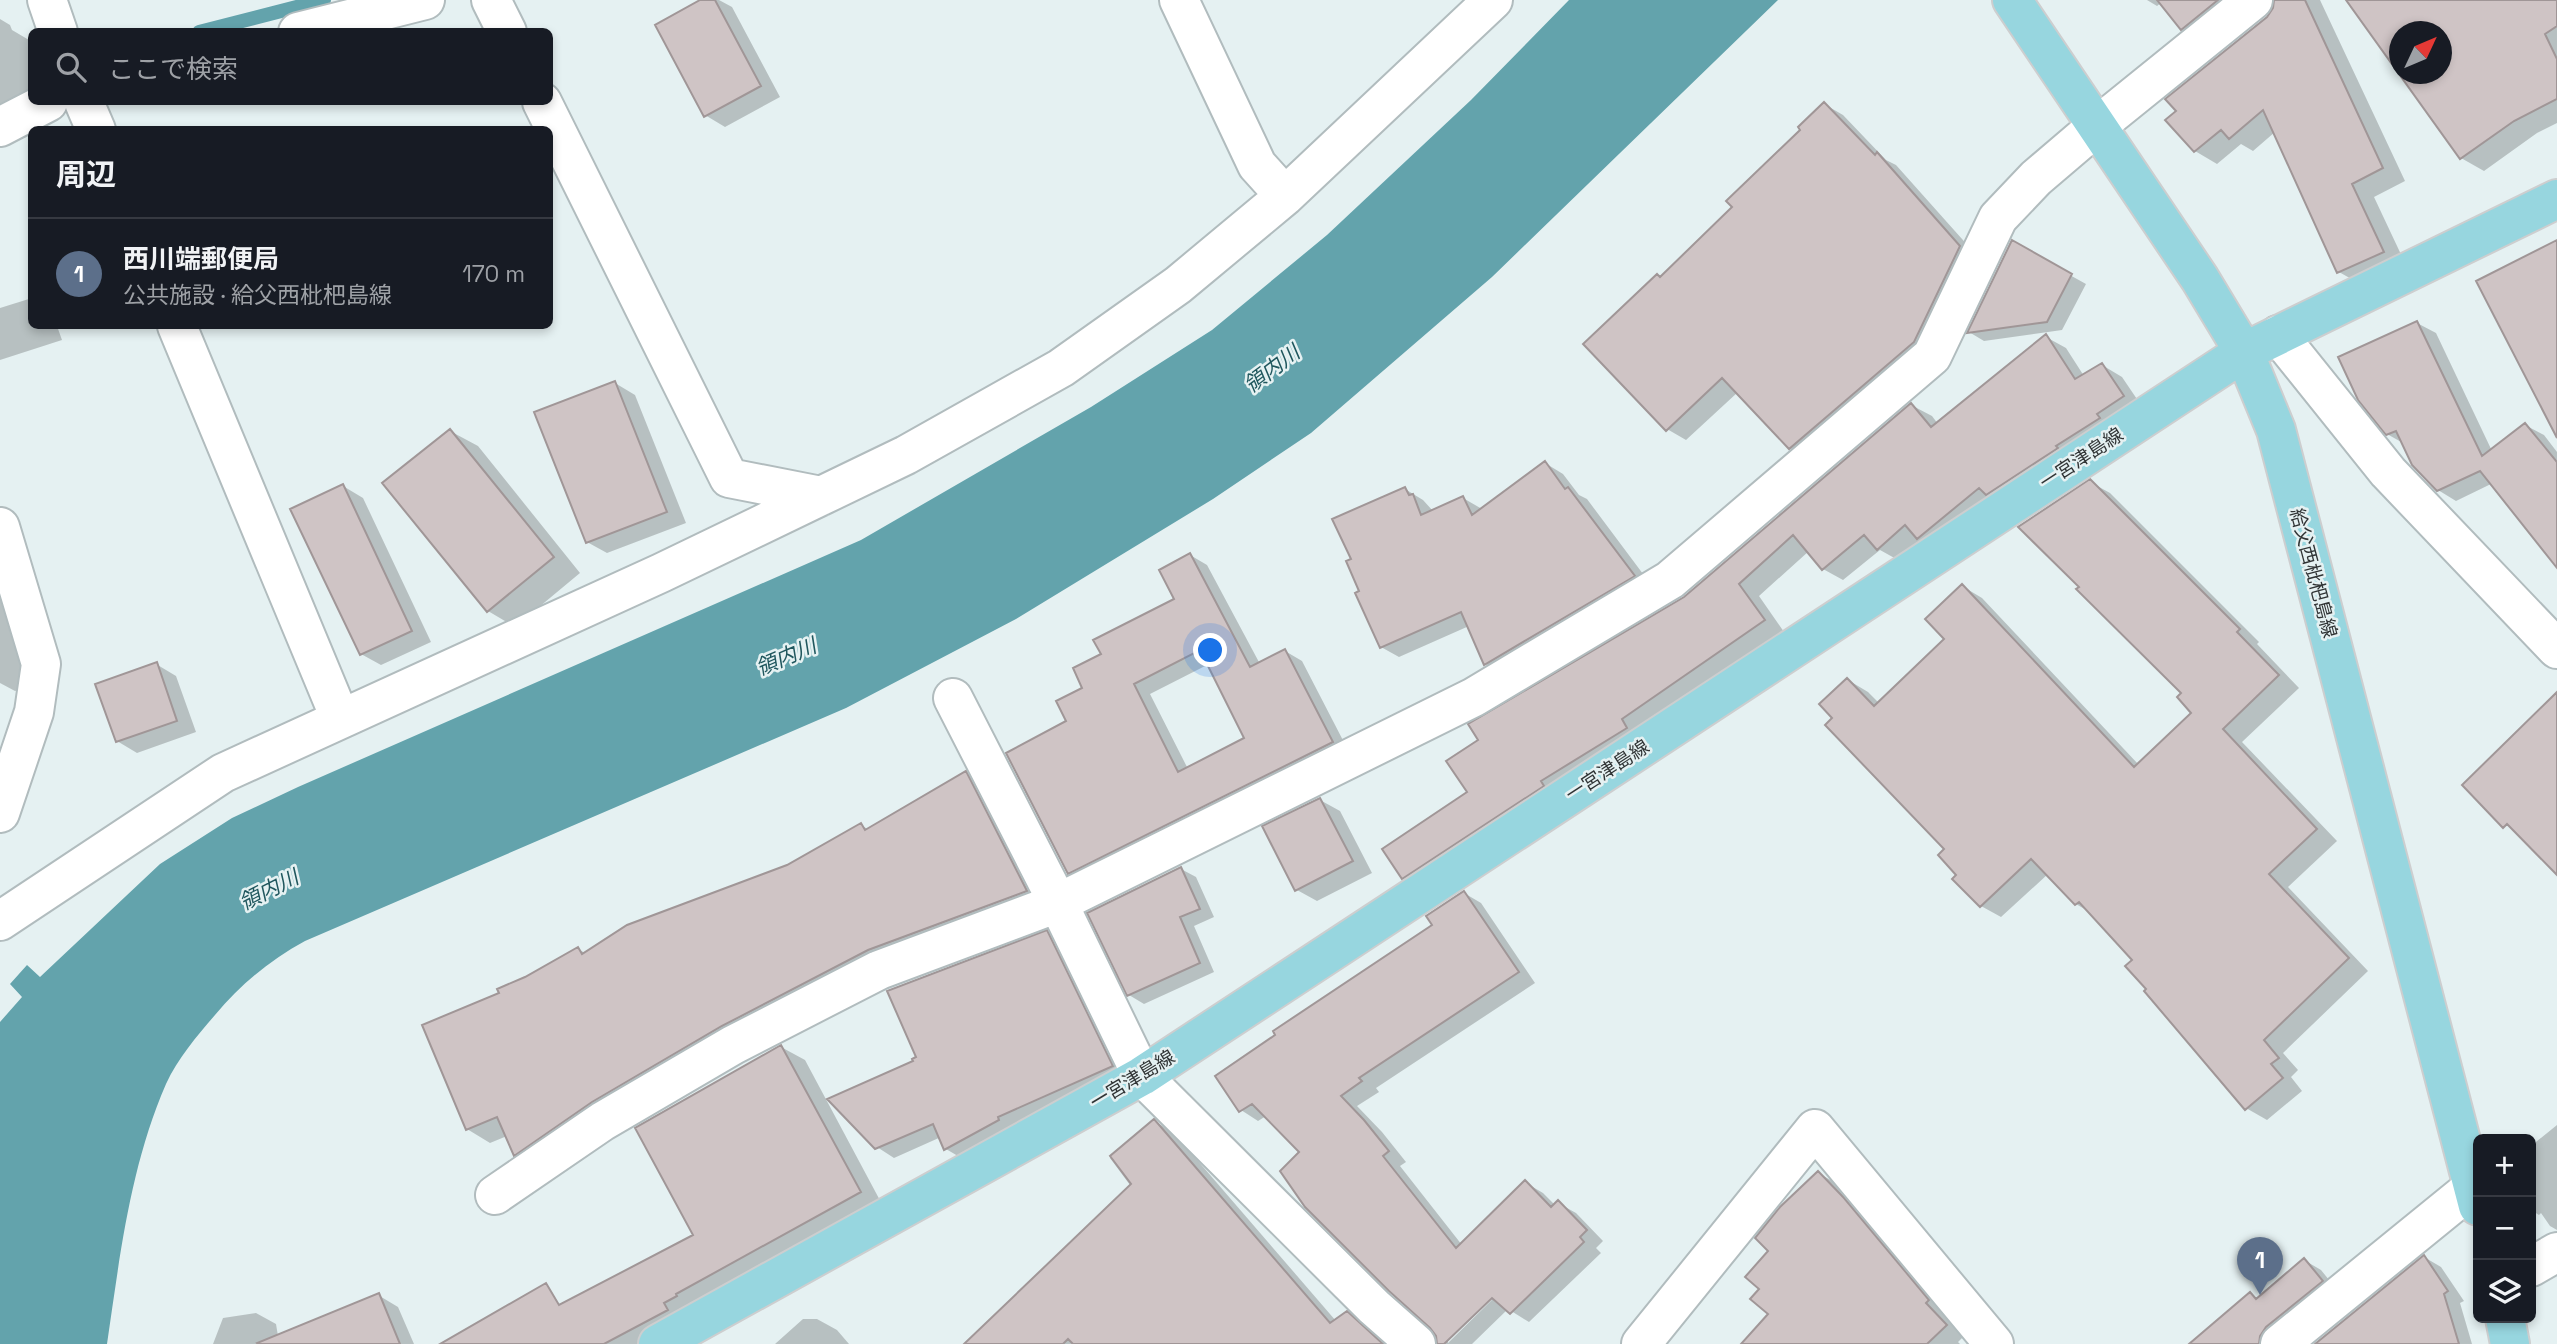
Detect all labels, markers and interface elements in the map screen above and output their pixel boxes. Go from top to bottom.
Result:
north arrow [2389,21,2452,84]
search box [28,28,553,105]
icon: search [52,48,90,86]
text: ここで検索 [108,52,238,86]
text: 周辺 [56,155,116,194]
text: 西川端郵便局 [123,242,279,276]
text: 1 [74,259,84,289]
text: 170 m [462,259,525,289]
text: 公共施設 · 給父西枇杷島線 [123,280,392,310]
water label: 領内川 [1238,338,1307,398]
street label: 一宮津島線 [2035,422,2128,495]
street label: 給父西枇杷島線 [2284,506,2343,641]
water label: 領内川 [752,631,822,681]
your location [1193,633,1227,667]
street label: 一宮津島線 [1561,734,1654,807]
water label: 領内川 [235,862,305,916]
street label: 一宮津島線 [1085,1044,1179,1115]
map controls [2473,1134,2536,1323]
button: + [2473,1134,2536,1197]
button: − [2473,1197,2536,1260]
pin: 1 [2237,1237,2283,1295]
button: layers [2473,1260,2536,1323]

